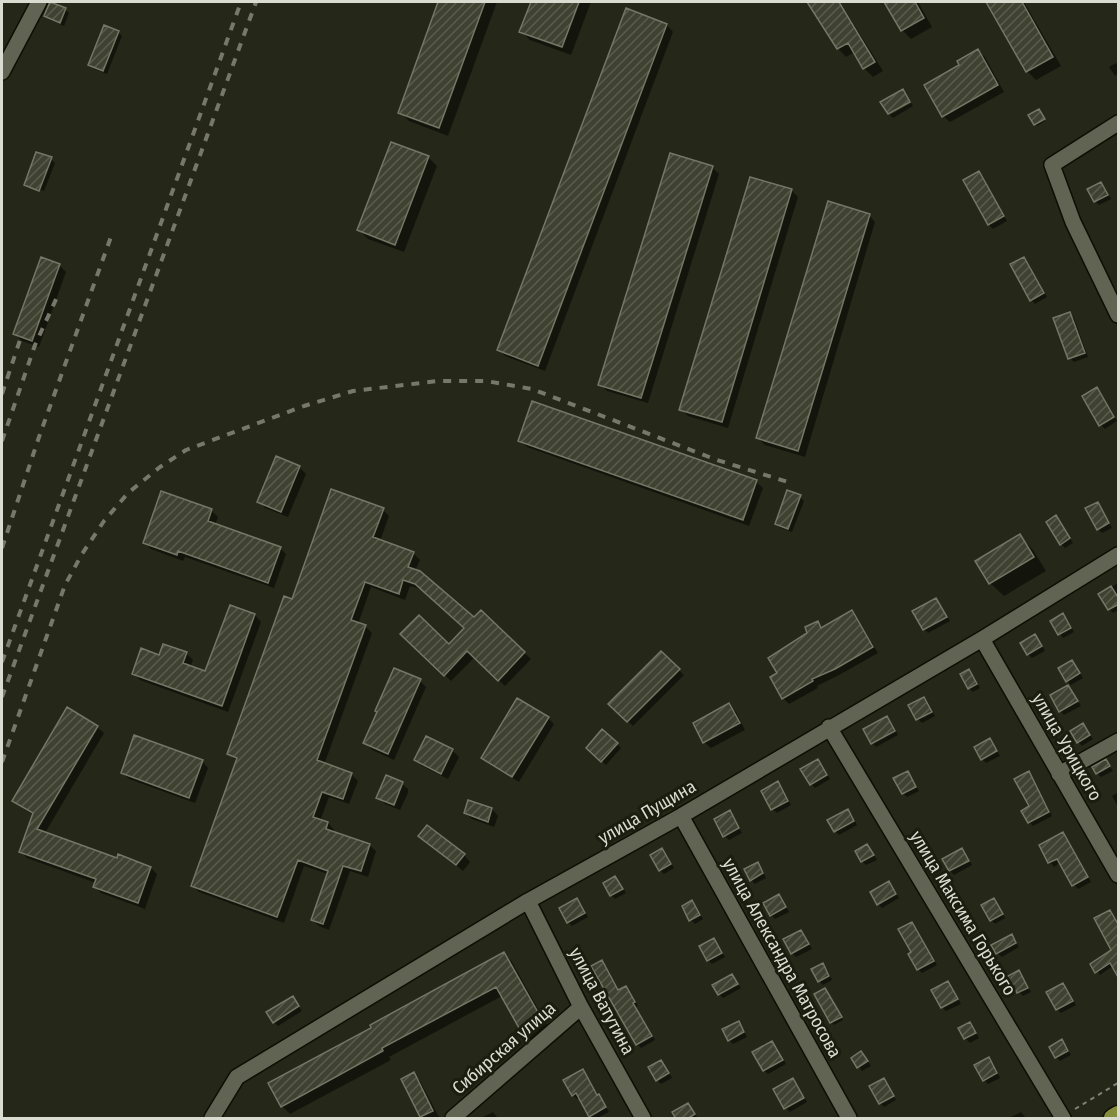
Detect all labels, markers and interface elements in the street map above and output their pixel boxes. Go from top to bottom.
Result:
street label: улица Урицкого [1027,689,1107,805]
street label: улица Пущина [594,775,700,849]
street label: улица Максима Горького [905,827,1021,999]
street label: улица Александра Матросова [718,854,846,1062]
street label: улица Ватутина [565,944,640,1059]
street label: Сибирская улица [448,997,560,1099]

